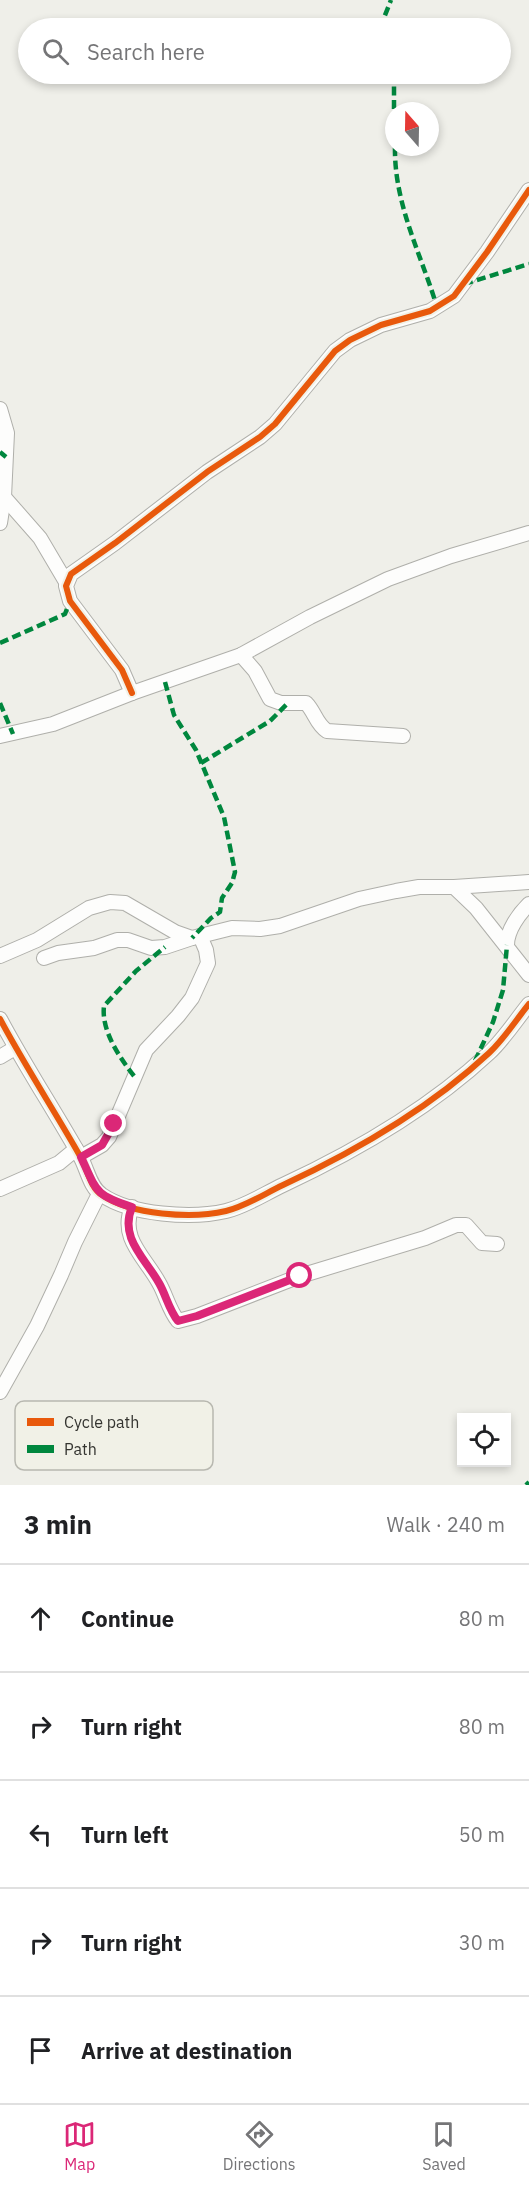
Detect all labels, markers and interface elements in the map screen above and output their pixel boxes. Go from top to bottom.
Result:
search box [18,18,511,84]
icon: search [39,35,72,68]
text: Search here [87,37,205,66]
north arrow [385,102,439,156]
route end [100,1110,126,1136]
route start [286,1262,312,1288]
legend [15,1401,213,1470]
text: Cycle path [64,1412,139,1432]
map controls [457,1413,511,1467]
button: locate [457,1413,511,1467]
text: Path [64,1439,97,1459]
text: 3 min [24,1507,92,1541]
text: Walk · 240 m [387,1511,505,1538]
icon: ahead [24,1602,57,1635]
text: Continue [81,1604,174,1633]
text: 80 m [459,1605,505,1632]
icon: right [24,1710,57,1743]
text: Turn right [81,1712,182,1741]
text: 80 m [459,1713,505,1740]
icon: left [24,1818,57,1851]
text: Turn left [81,1820,169,1849]
text: 50 m [459,1821,505,1848]
icon: right [24,1926,57,1959]
text: Turn right [81,1928,182,1957]
text: 30 m [459,1929,505,1956]
icon: arrive [24,2034,57,2067]
text: Arrive at destination [81,2036,292,2065]
tab: Map [63,2118,96,2174]
tab: Directions [223,2118,296,2174]
tab: Saved [422,2118,466,2174]

